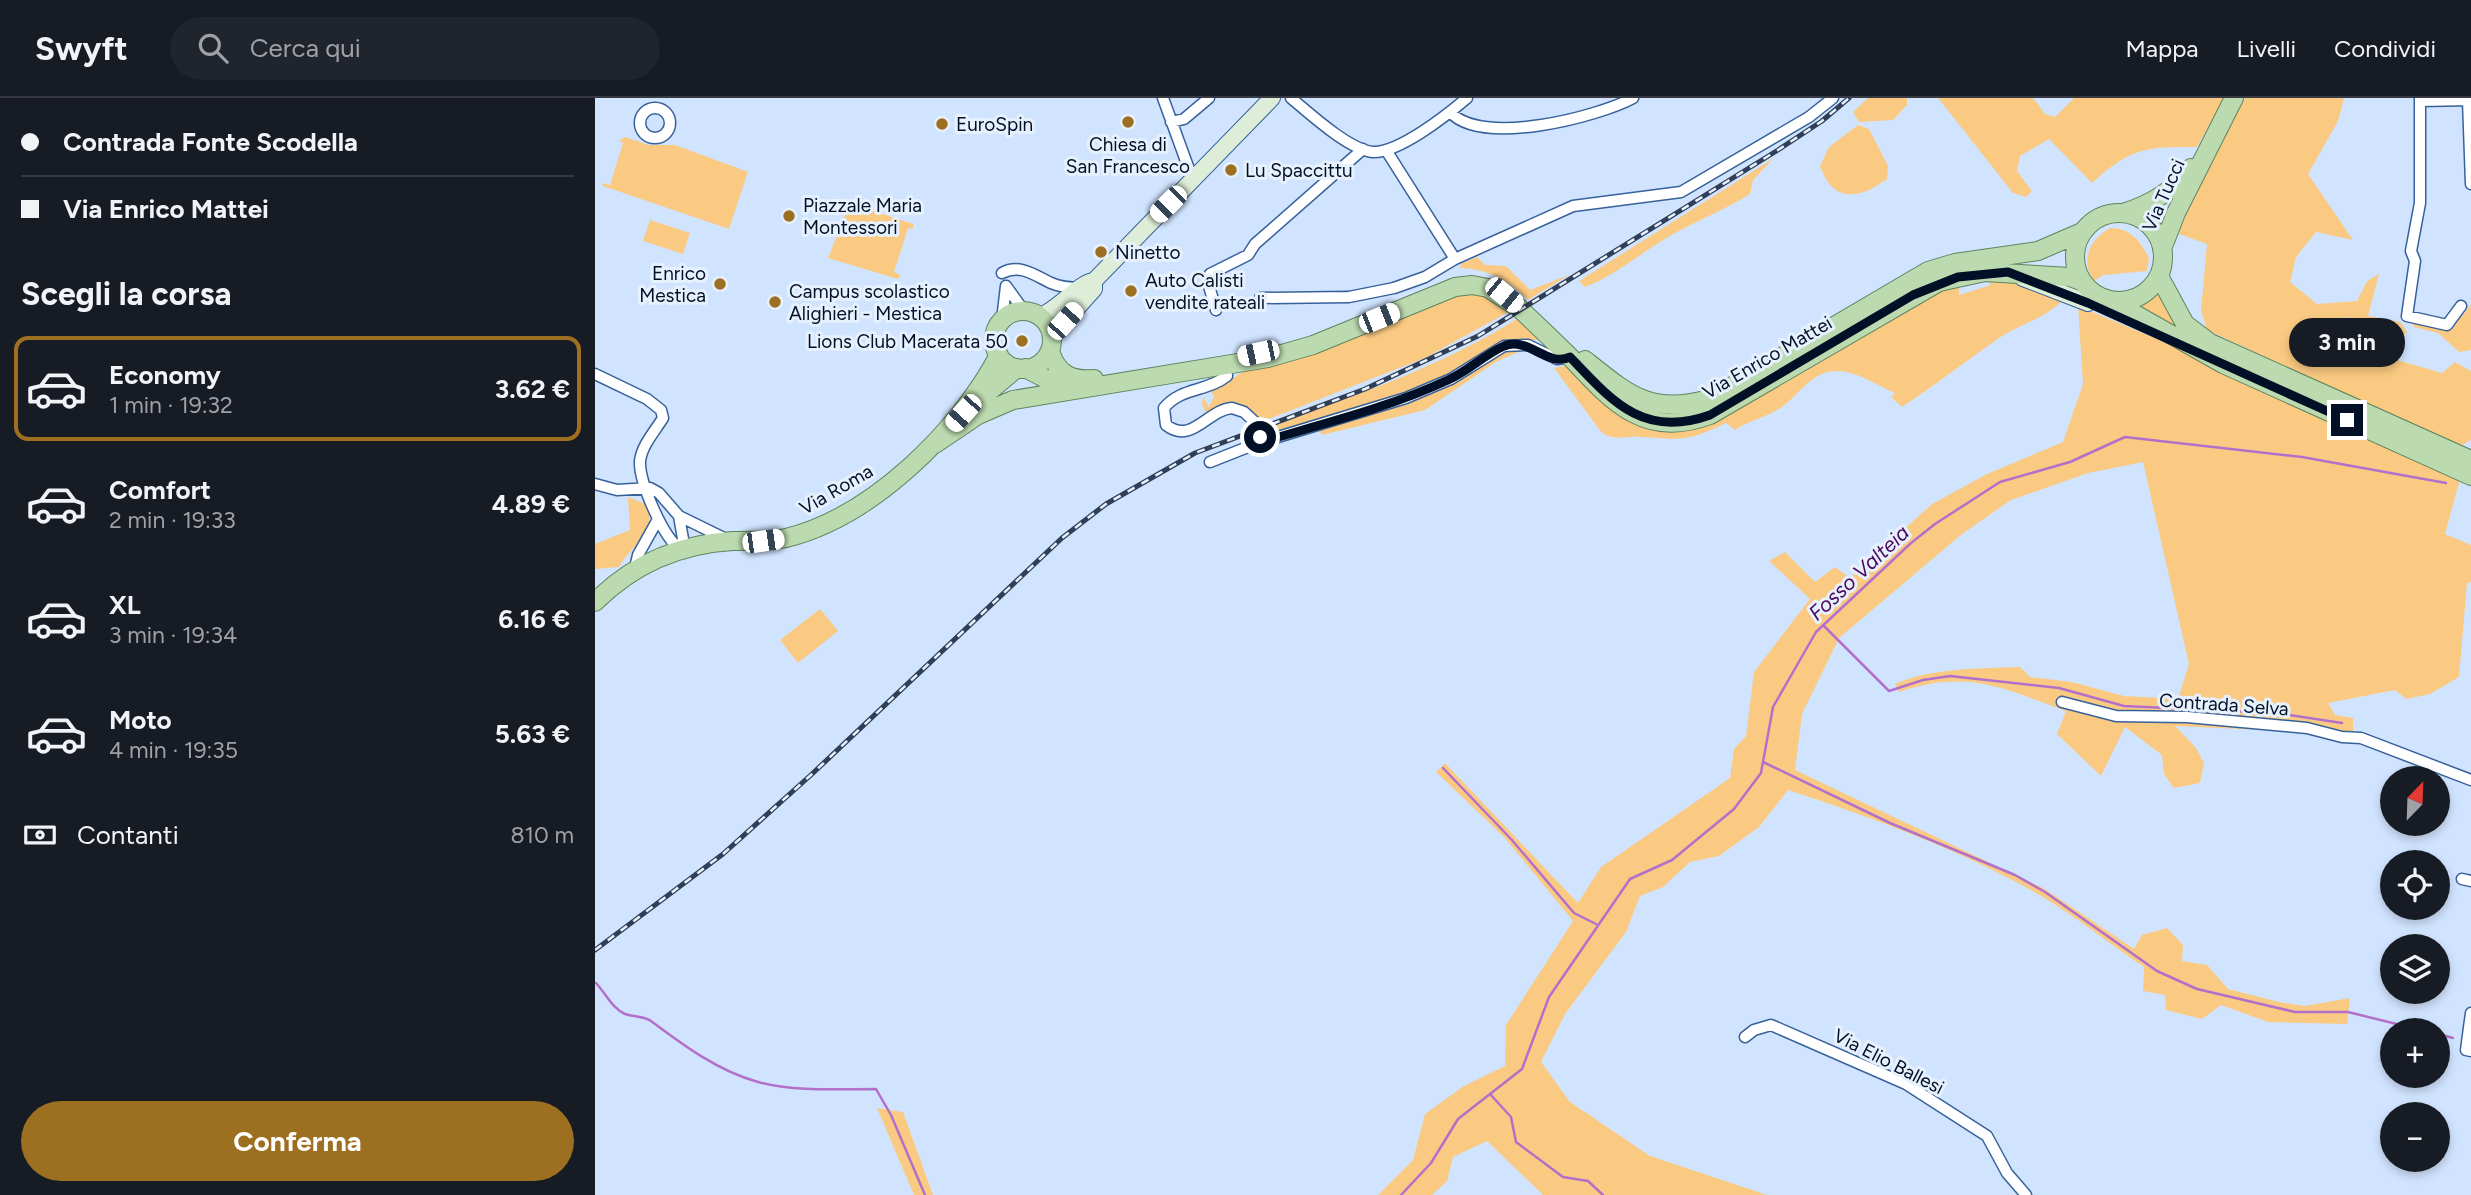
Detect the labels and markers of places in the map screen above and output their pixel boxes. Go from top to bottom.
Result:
place label: EuroSpin [956,113,1033,136]
marker: Chiesa di San Francesco [1120,114,1136,130]
marker: EuroSpin [934,116,950,132]
place label: Chiesa di San Francesco [1066,133,1190,178]
place label: Lu Spaccittu [1245,159,1353,182]
marker: Lu Spaccittu [1223,162,1239,178]
place label: Piazzale Maria Montessori [803,194,922,239]
marker: Piazzale Maria Montessori [781,208,797,224]
place label: Ninetto [1115,241,1180,264]
marker: Ninetto [1093,244,1109,260]
place label: Enrico Mestica [639,262,706,307]
place label: Auto Calisti vendite rateali [1145,269,1265,314]
marker: Enrico Mestica [712,276,728,292]
place label: Campus scolastico Alighieri - Mestica [789,280,950,325]
marker: Auto Calisti vendite rateali [1123,283,1139,299]
marker: Campus scolastico Alighieri - Mestica [767,294,783,310]
place label: Lions Club Macerata 50 [807,330,1008,353]
marker: Lions Club Macerata 50 [1014,333,1030,349]

